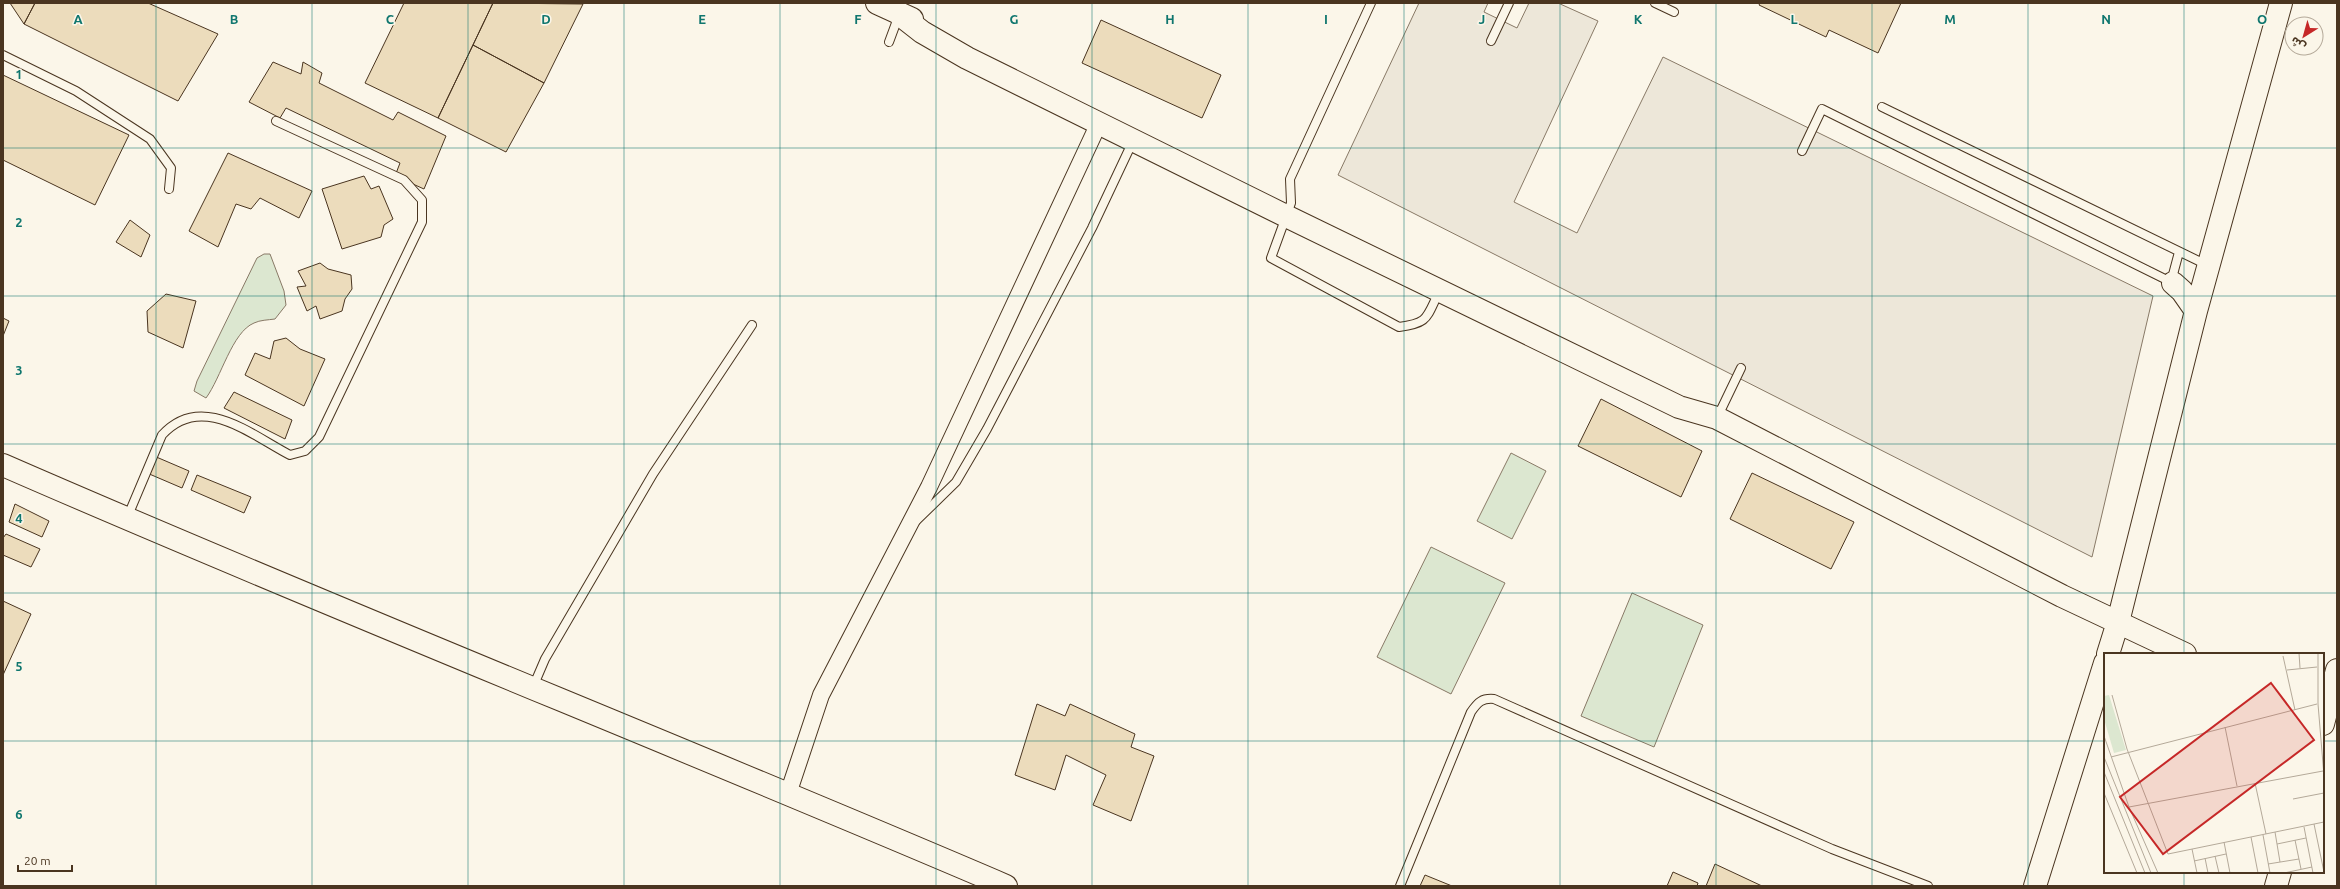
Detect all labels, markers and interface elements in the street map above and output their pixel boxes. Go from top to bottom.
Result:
text: A [73,12,83,26]
text: B [230,12,239,26]
text: C [386,12,395,26]
text: D [541,12,551,26]
text: E [698,12,706,26]
text: F [854,12,862,26]
text: G [1010,12,1019,26]
text: H [1165,12,1175,26]
text: I [1324,12,1328,26]
text: J [1479,12,1485,26]
text: K [1634,12,1643,26]
text: L [1790,12,1798,26]
text: M [1944,12,1956,26]
text: N [2101,12,2111,26]
text: O [2257,12,2267,26]
north arrow [2284,16,2324,56]
text: ش [2288,34,2308,53]
text: 1 [15,67,23,81]
text: 2 [15,215,23,229]
text: 3 [15,363,23,377]
text: 4 [15,511,23,525]
inset map [2104,653,2324,873]
text: 5 [15,659,23,673]
text: 6 [15,807,23,821]
scale bar [18,847,72,873]
text: 20 m [24,854,51,867]

